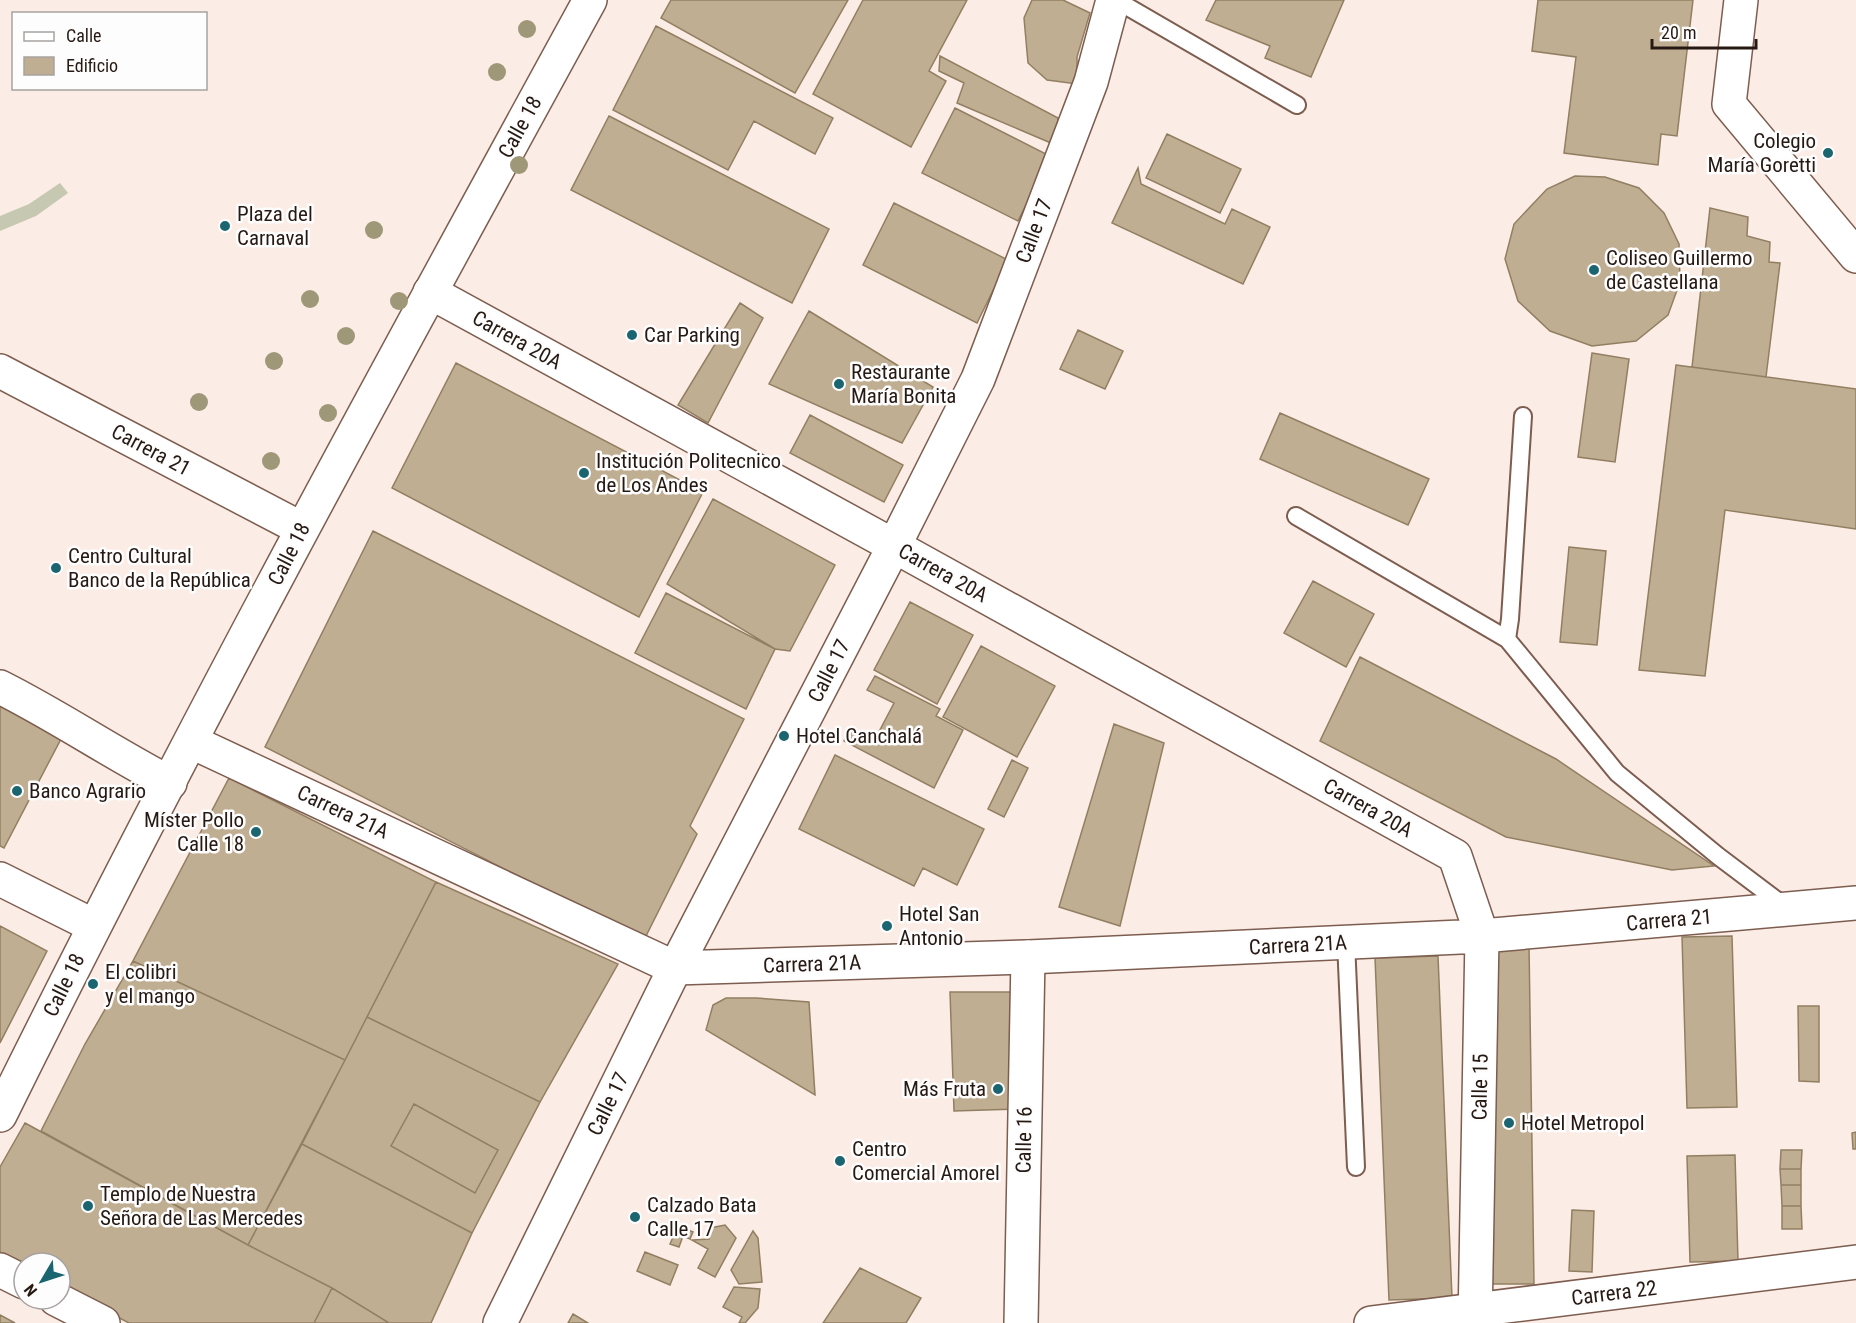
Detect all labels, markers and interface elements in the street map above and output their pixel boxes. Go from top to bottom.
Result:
legend [12,12,207,90]
scale bar [1652,12,1756,50]
text: 20 m [1661,22,1696,43]
text: Calle [66,25,102,46]
text: Edificio [66,55,118,76]
street label: Calle 18 [493,92,547,162]
place label: Colegio María Goretti [1708,129,1816,177]
marker: Colegio María Goretti [1821,146,1835,160]
street label: Calle 17 [1011,195,1057,267]
place label: Plaza del Carnaval [237,202,313,250]
marker: Plaza del Carnaval [218,219,232,233]
place label: Coliseo Guillermo de Castellana [1606,246,1752,294]
marker: Coliseo Guillermo de Castellana [1587,263,1601,277]
street label: Carrera 20A [468,306,566,374]
place label: Car Parking [644,323,740,347]
marker: Car Parking [625,328,639,342]
place label: Restaurante María Bonita [851,360,956,408]
marker: Restaurante María Bonita [832,377,846,391]
street label: Carrera 21 [107,419,195,481]
place label: Institución Politecnico de Los Andes [596,449,781,497]
marker: Institución Politecnico de Los Andes [577,466,591,480]
street label: Calle 18 [263,519,315,589]
street label: Carrera 20A [894,539,992,607]
place label: Centro Cultural Banco de la República [68,544,251,592]
marker: Centro Cultural Banco de la República [49,561,63,575]
street label: Calle 17 [803,636,855,706]
place label: Hotel Canchalá [796,724,922,748]
marker: Hotel Canchalá [777,729,791,743]
street label: Carrera 20A [1319,774,1417,842]
place label: Banco Agrario [29,779,146,803]
street label: Carrera 21A [293,780,393,844]
marker: Banco Agrario [10,784,24,798]
place label: Míster Pollo Calle 18 [144,808,244,856]
marker: Míster Pollo Calle 18 [249,825,263,839]
place label: Hotel San Antonio [899,902,979,950]
street label: Carrera 21 [1625,904,1713,936]
marker: Hotel San Antonio [880,919,894,933]
street label: Carrera 21A [1248,930,1348,960]
street label: Calle 18 [39,950,89,1020]
street label: Carrera 21A [763,950,861,978]
place label: El colibri y el mango [105,960,195,1008]
marker: El colibri y el mango [86,977,100,991]
street label: Calle 15 [1467,1053,1493,1121]
street label: Calle 17 [583,1069,633,1139]
place label: Más Fruta [903,1077,986,1101]
marker: Más Fruta [991,1082,1005,1096]
street label: Calle 16 [1011,1106,1037,1174]
place label: Hotel Metropol [1521,1111,1645,1135]
marker: Hotel Metropol [1502,1116,1516,1130]
place label: Centro Comercial Amorel [852,1137,1000,1185]
marker: Centro Comercial Amorel [833,1154,847,1168]
place label: Templo de Nuestra Señora de Las Mercedes [100,1182,303,1230]
place label: Calzado Bata Calle 17 [647,1193,757,1241]
marker: Templo de Nuestra Señora de Las Mercedes [81,1199,95,1213]
marker: Calzado Bata Calle 17 [628,1210,642,1224]
north arrow [12,1251,72,1311]
street label: Carrera 22 [1570,1276,1658,1310]
text: N [20,1280,41,1300]

